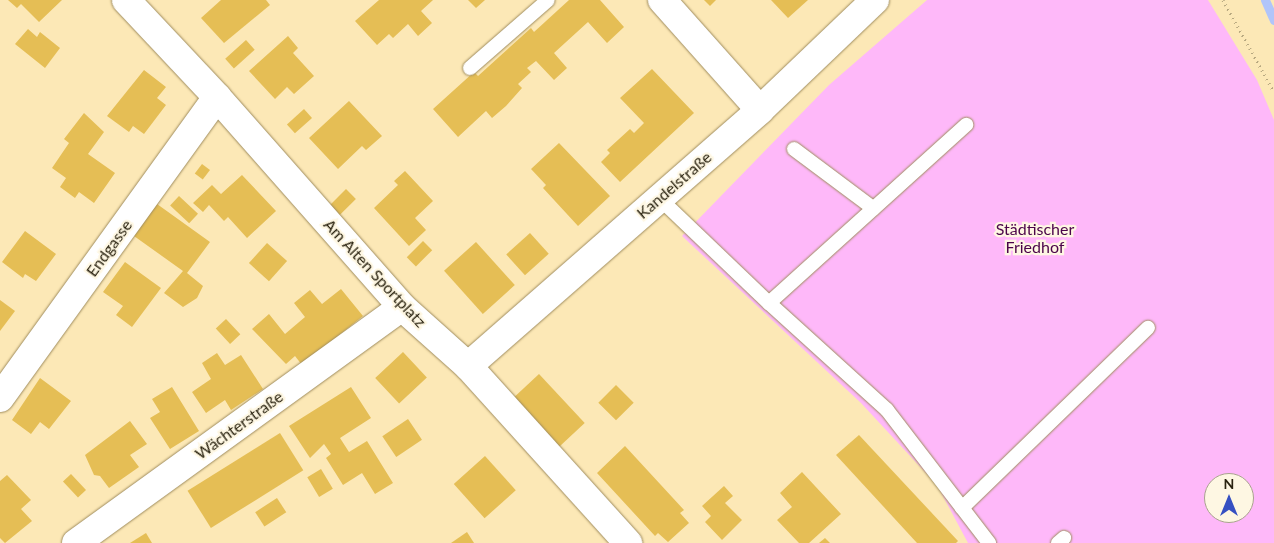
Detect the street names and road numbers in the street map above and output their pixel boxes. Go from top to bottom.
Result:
street label: Kandelstraße [633,147,715,223]
street label: Am Alten Sportplatz [320,215,430,331]
street label: Endgasse [82,216,136,280]
street label: Wächterstraße [191,387,287,463]

